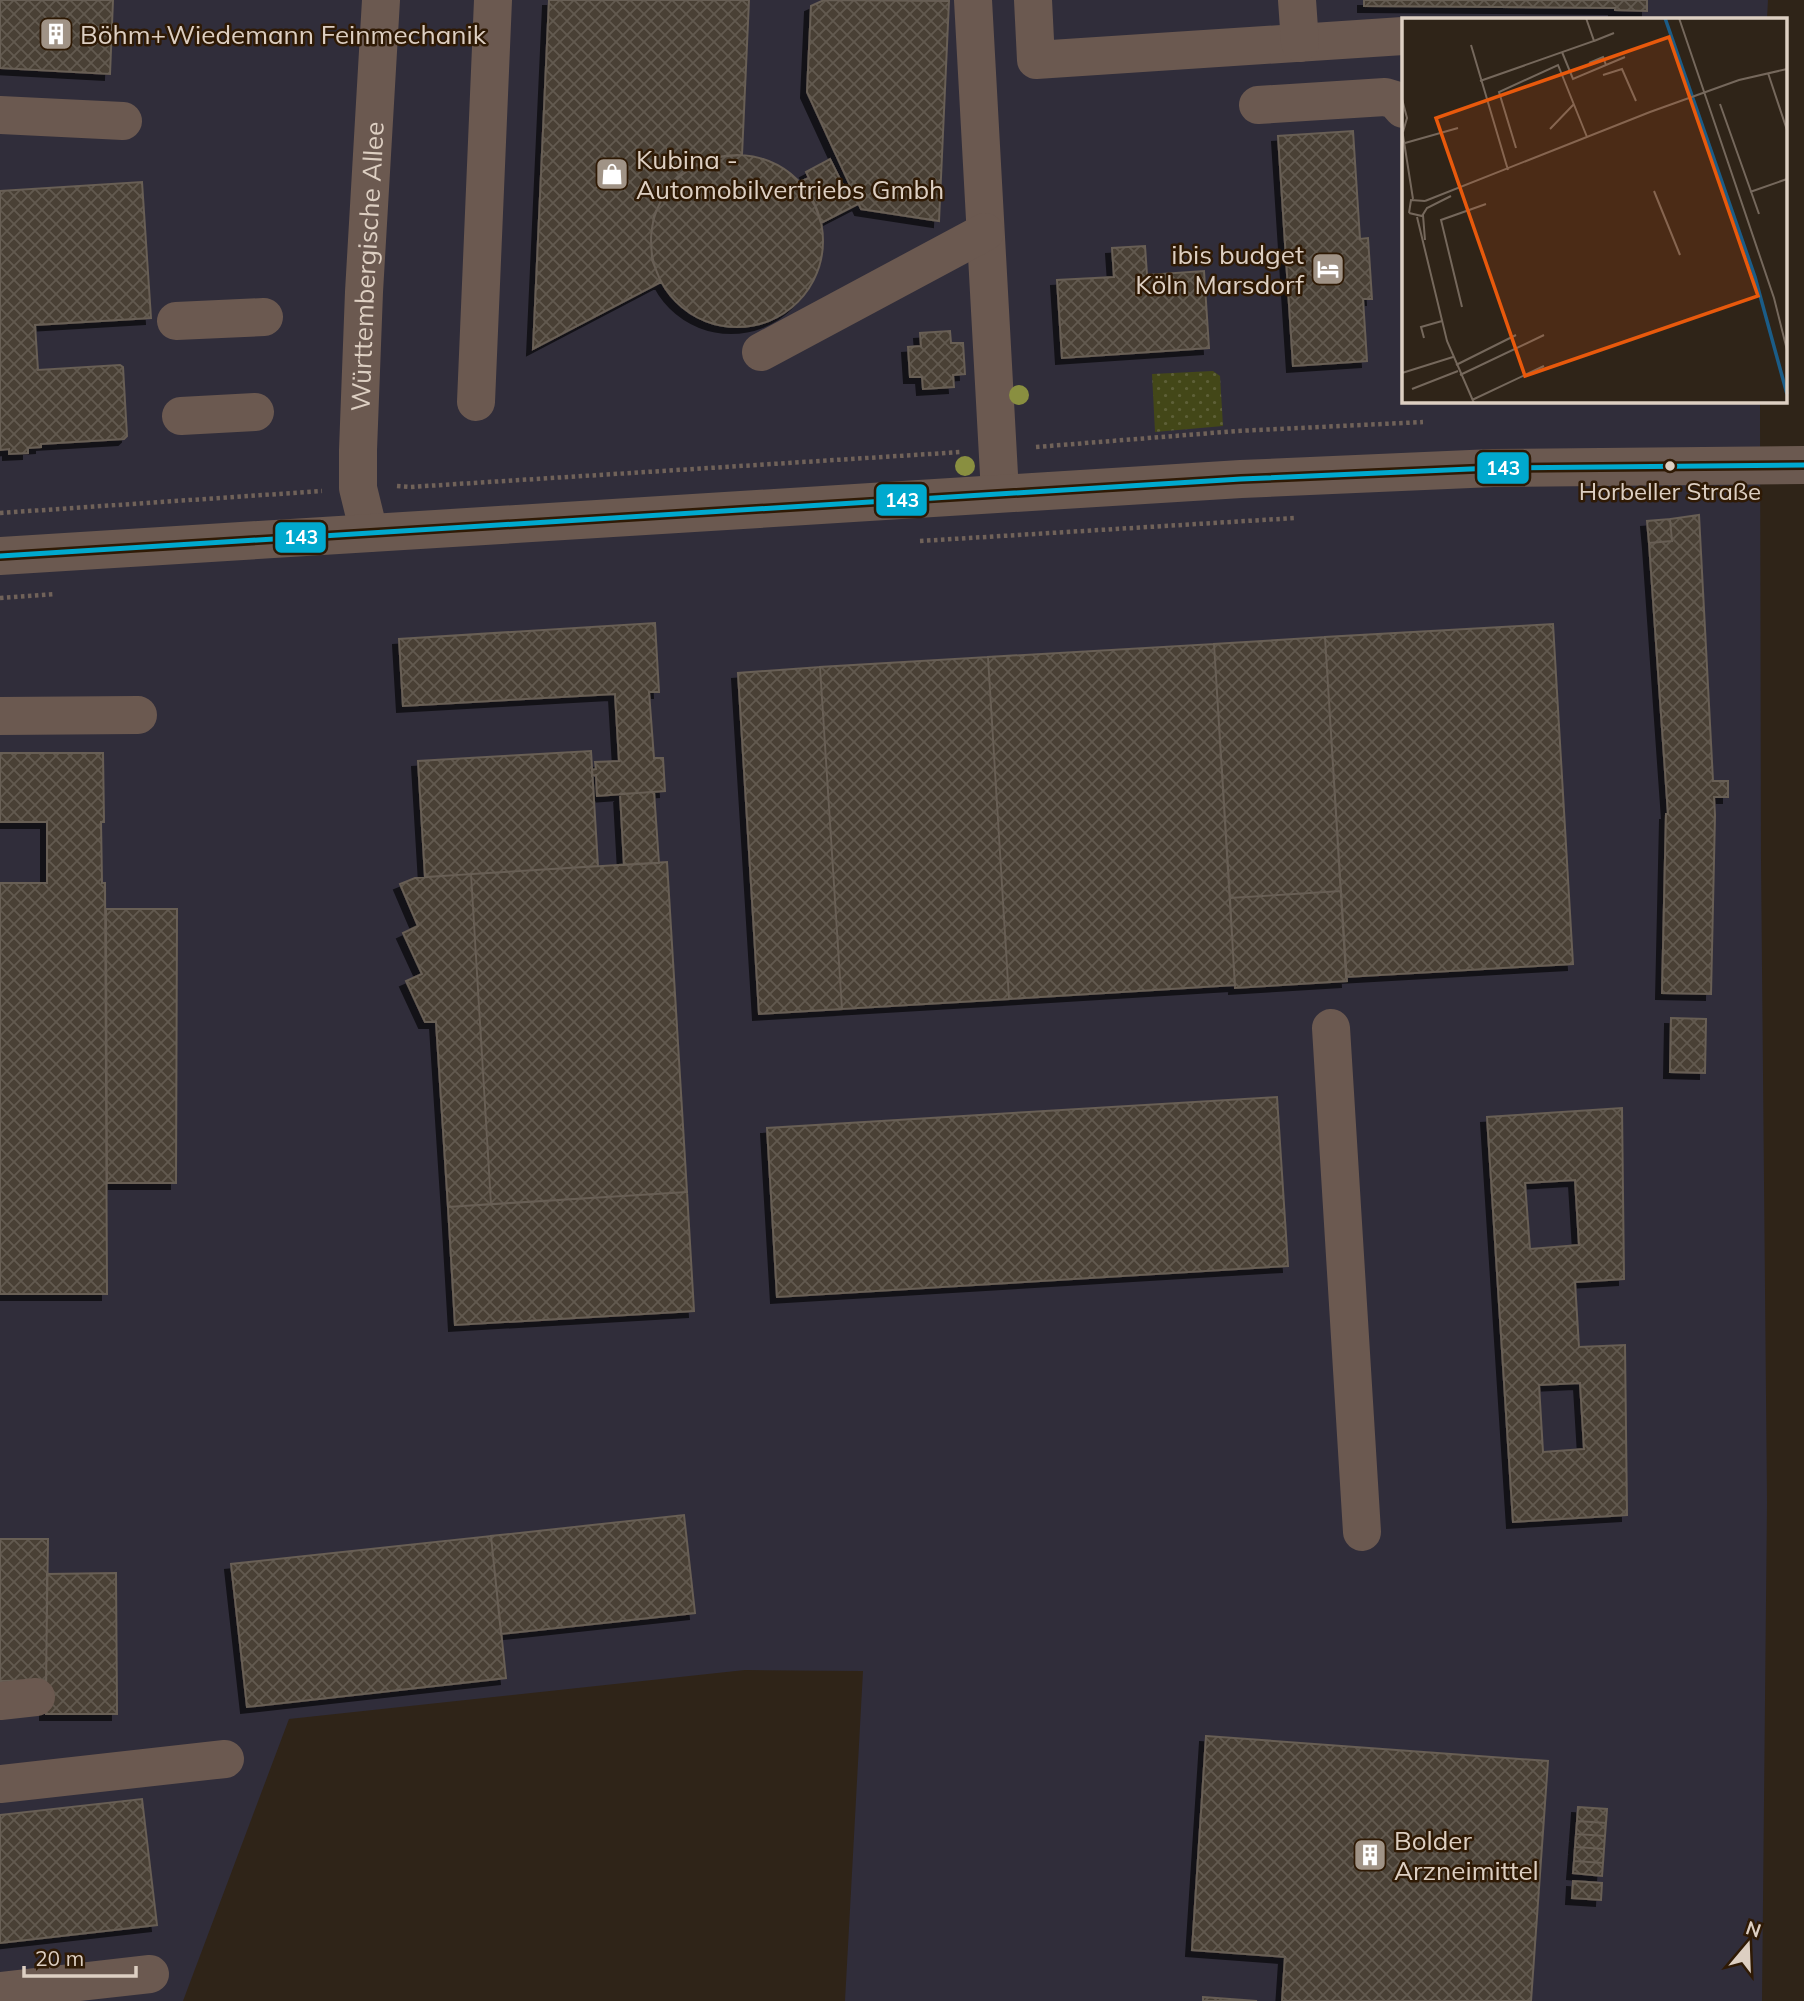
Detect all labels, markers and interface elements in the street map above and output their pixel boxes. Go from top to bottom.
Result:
building icon: Böhm+Wiedemann Feinmechanik [37,15,75,53]
place label: Böhm+Wiedemann Feinmechanik [80,18,487,51]
inset map [1402,18,1786,402]
street label: Württembergische Allee [343,121,390,412]
place label: Kubina - Automobilvertriebs Gmbh [636,143,944,206]
shop icon: Kubina - Automobilvertriebs Gmbh [593,155,631,193]
place label: ibis budget Köln Marsdorf [1135,238,1305,301]
hotel icon: ibis budget Köln Marsdorf [1309,250,1347,288]
line badge: 143 [1476,451,1530,485]
text: 143 [1486,456,1520,480]
marker: Horbeller Straße [1663,459,1677,473]
place label: Horbeller Straße [1579,476,1761,506]
line badge: 143 [875,483,928,517]
text: 143 [885,488,919,512]
line badge: 143 [274,521,327,554]
text: 143 [284,525,318,549]
place label: Bolder Arzneimittel [1394,1824,1539,1887]
building icon: Bolder Arzneimittel [1351,1836,1389,1874]
north arrow [1713,1910,1783,1980]
text: N [1743,1915,1764,1943]
scale bar [24,1934,136,1978]
text: 20 m [35,1945,84,1971]

